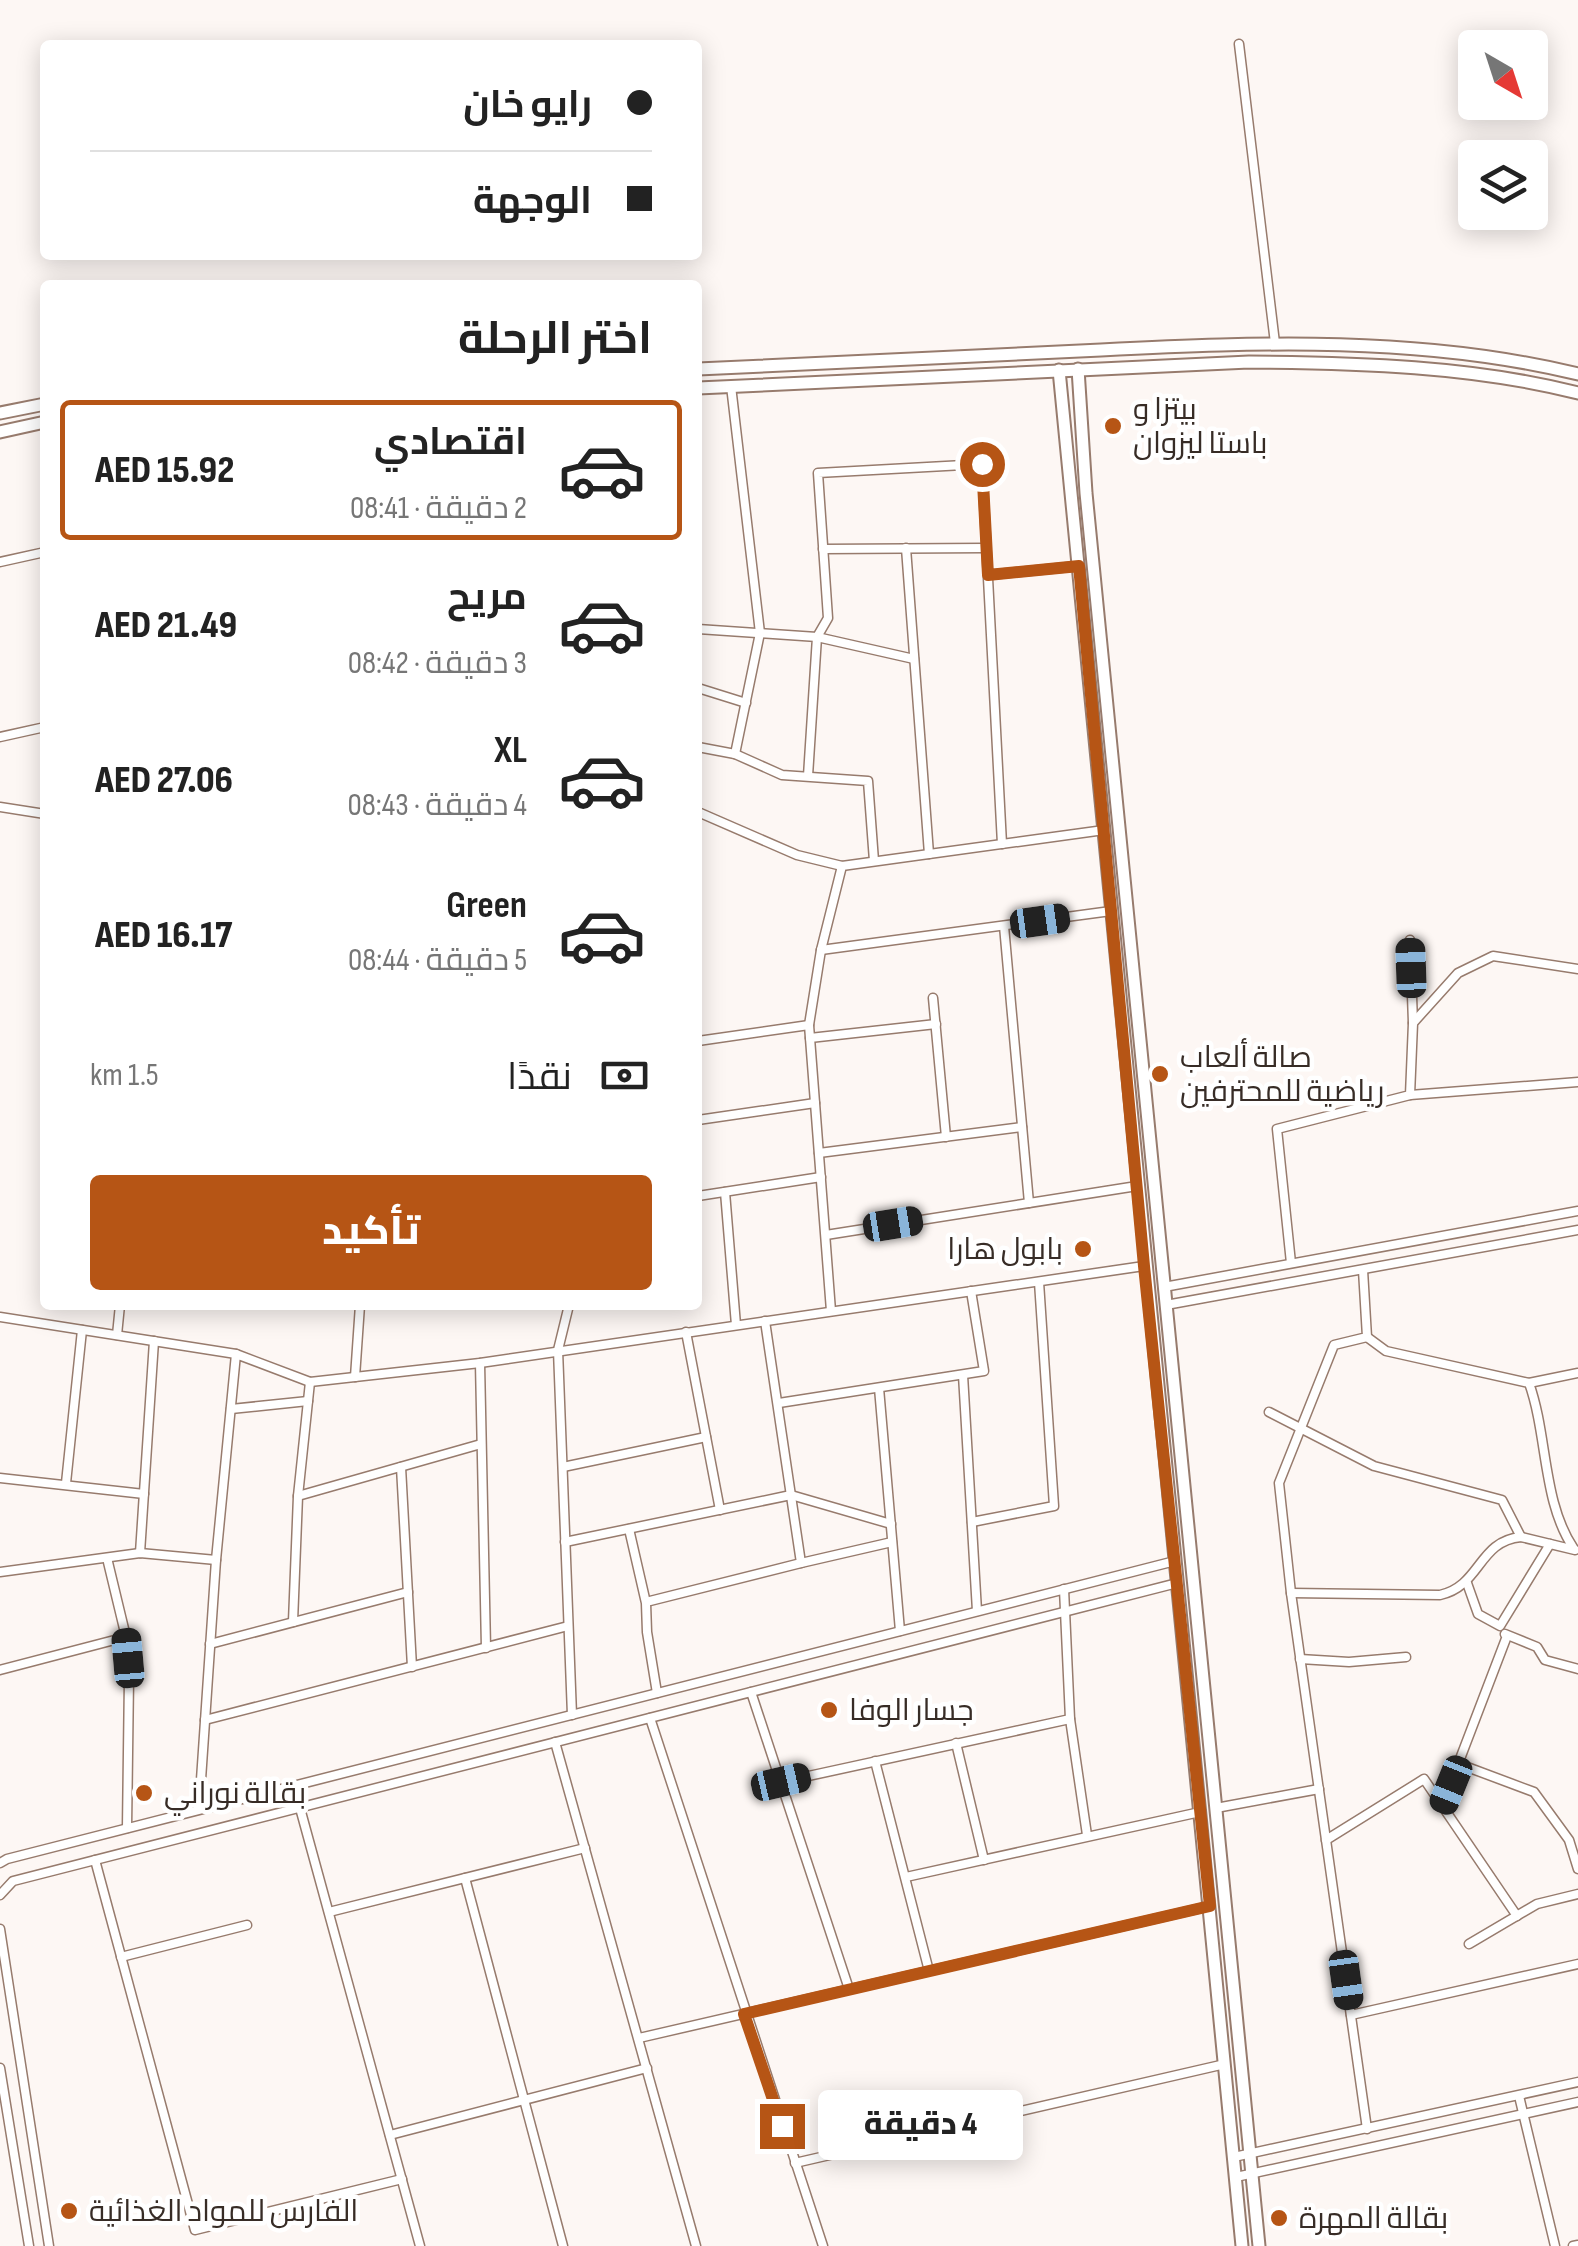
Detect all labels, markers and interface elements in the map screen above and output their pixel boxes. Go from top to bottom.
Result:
north arrow [1458,30,1548,120]
map controls [1458,30,1548,230]
text: رايو خان [463,83,592,128]
button: layers [1458,140,1548,230]
text: الوجهة [473,179,592,224]
text: اختر الرحلة [458,312,652,367]
place label: بيتزا و باستا ليزوان [1133,392,1268,462]
marker: بيتزا و باستا ليزوان [1102,415,1124,437]
text: اقتصادي [374,420,527,465]
icon: car [557,425,647,515]
route start [960,442,1005,487]
text: AED 15.92 [95,448,234,493]
text: 2 دقيقة · 08:41 [350,489,527,528]
text: مريح [447,575,527,620]
icon: car [557,580,647,670]
text: AED 21.49 [95,603,237,648]
text: 3 دقيقة · 08:42 [348,644,527,683]
text: XL [494,728,527,773]
icon: car [557,735,647,825]
text: AED 27.06 [95,758,233,803]
text: 4 دقيقة · 08:43 [347,786,527,825]
text: Green [446,883,527,928]
icon: car [557,890,647,980]
car [1008,902,1072,940]
text: AED 16.17 [95,913,232,958]
car [1395,937,1427,999]
text: 5 دقيقة · 08:44 [348,941,527,980]
place label: صالة ألعاب رياضية للمحترفين [1180,1038,1384,1110]
icon: cash [597,1048,652,1103]
text: نقدًا [507,1055,572,1100]
text: 1.5 km [90,1056,159,1095]
marker: صالة ألعاب رياضية للمحترفين [1149,1063,1171,1085]
button: تأكيد [90,1175,652,1290]
car [861,1204,925,1244]
place label: بابول هارا [947,1232,1063,1268]
marker: بابول هارا [1072,1238,1094,1260]
car [110,1627,146,1689]
place label: جسار الوفا [849,1693,974,1729]
marker: جسار الوفا [818,1699,840,1721]
car [1426,1752,1476,1818]
car [748,1761,814,1803]
place label: بقالة نوراني [164,1776,306,1816]
marker: بقالة نوراني [133,1782,155,1804]
car [1327,1948,1365,2012]
callout: 4 دقيقة [817,2091,1022,2161]
route end [760,2104,805,2149]
text: 4 دقيقة [864,2105,977,2144]
place label: الفارس للمواد الغذائية [89,2194,358,2230]
marker: الفارس للمواد الغذائية [58,2200,80,2222]
place label: بقالة المهرة [1299,2201,1448,2237]
marker: بقالة المهرة [1268,2207,1290,2229]

